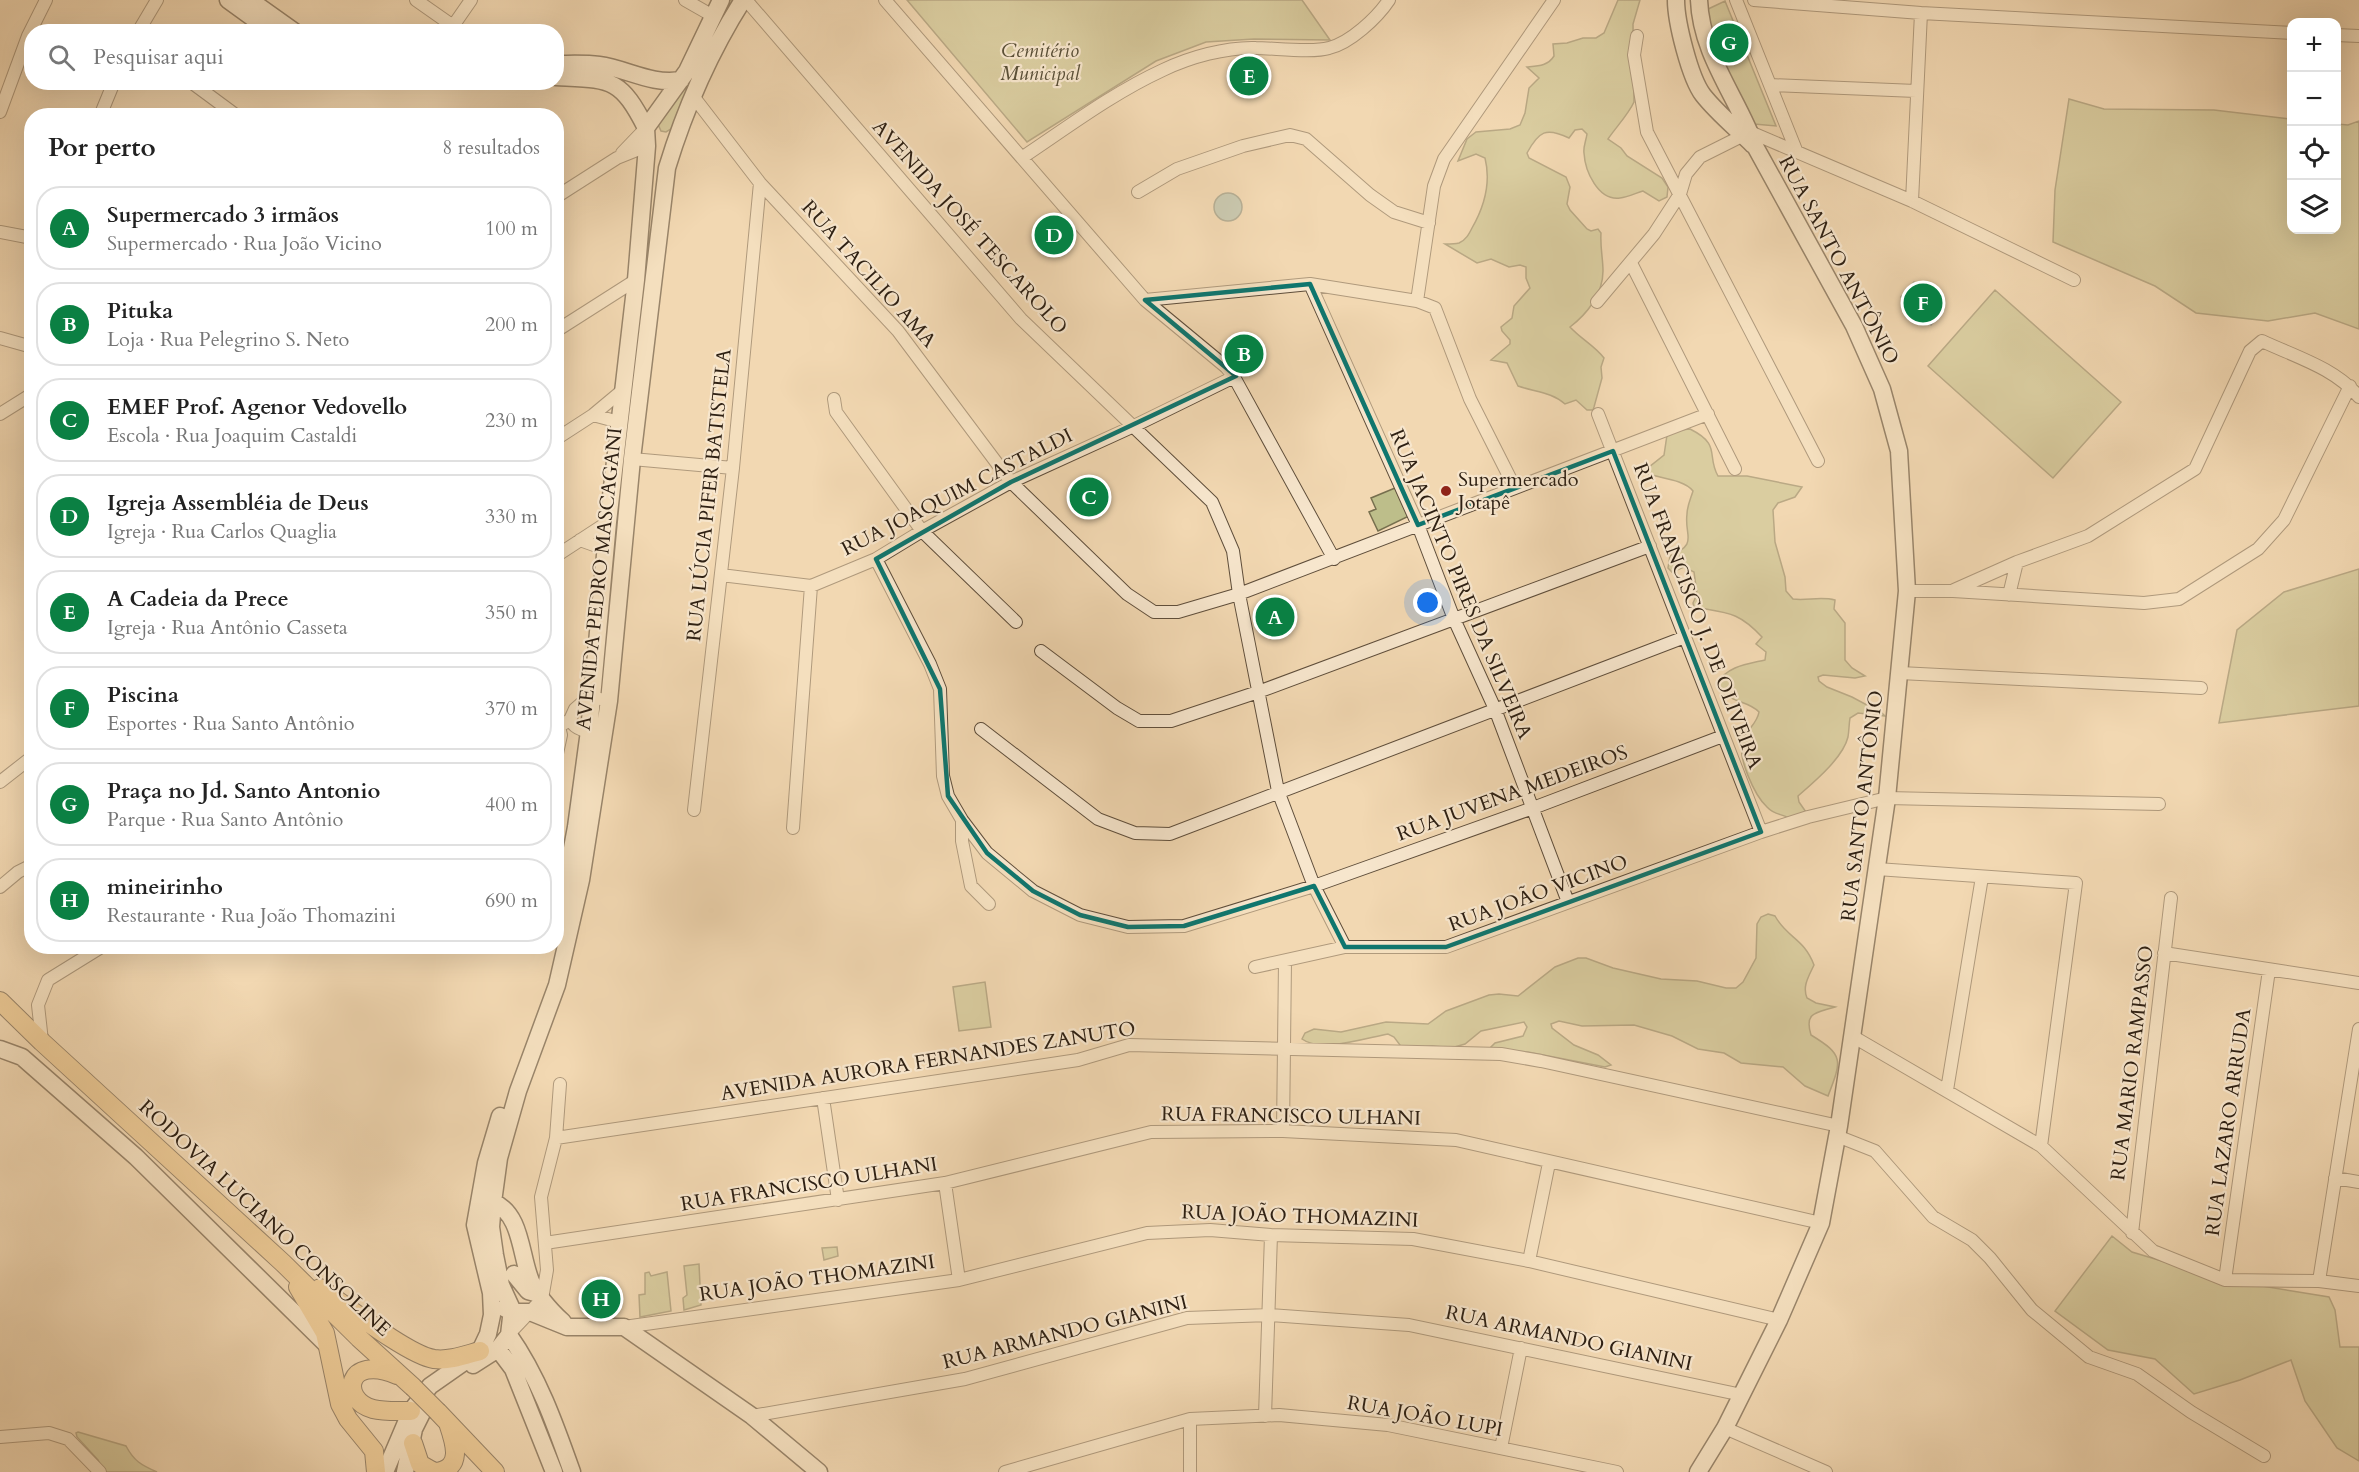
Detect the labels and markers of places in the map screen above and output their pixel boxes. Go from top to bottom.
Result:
pin: G [1710,20,1748,66]
pin: E [1230,54,1268,98]
pin: D [1034,212,1074,258]
pin: F [1904,280,1942,326]
pin: B [1224,332,1264,376]
place label: Supermercado Jotapê [1455,466,1579,516]
pin: C [1070,474,1108,520]
marker: Supermercado Jotapê [1439,484,1453,498]
pin: A [1256,594,1294,640]
pin: H [582,1276,620,1322]

